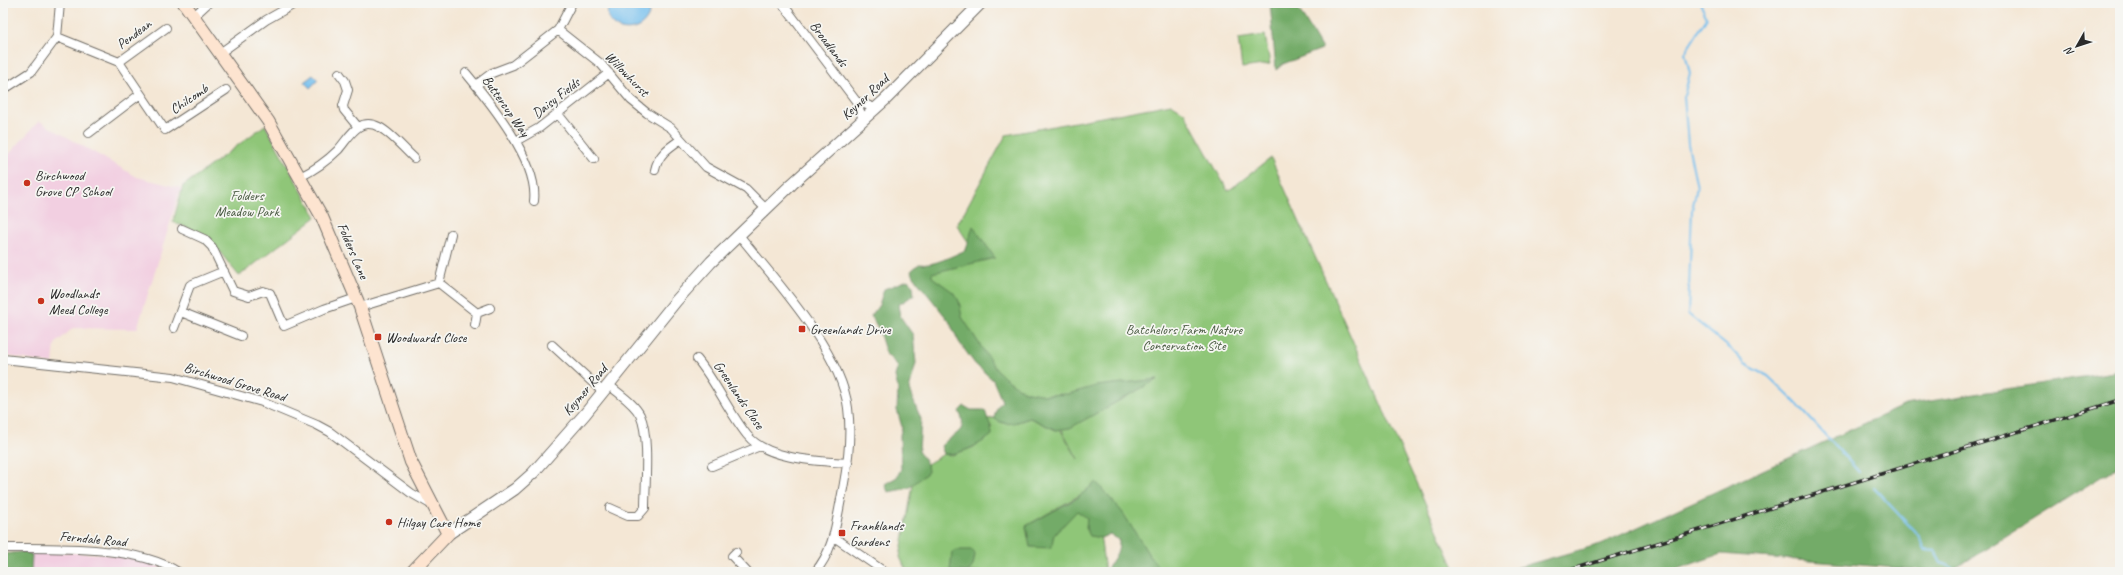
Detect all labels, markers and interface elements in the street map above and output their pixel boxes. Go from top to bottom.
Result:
street label: Pendean [113,15,155,53]
street label: Broadlands [806,18,852,71]
north arrow [2057,26,2097,66]
text: N [2060,44,2077,59]
street label: Willowhurst [601,48,654,101]
street label: Keyner Road [838,69,894,123]
street label: Buttercup Way [479,72,534,141]
street label: Daisy Fields [529,73,584,122]
street label: Chilcomb [167,80,212,118]
place label: Birchwood Grove CP School [35,167,114,200]
marker: Birchwood Grove CP School [22,178,32,188]
park label: Folders Meadow Park [215,187,281,220]
street label: Folders Lane [334,220,373,283]
place label: Woodlands Meed College [49,285,109,318]
marker: Woodlands Meed College [36,296,46,306]
place label: Greenlands Drive [810,321,892,338]
park label: Batchelors Farm Nature Conservation Site [1126,321,1244,354]
marker: Greenlands Drive [797,324,807,334]
place label: Woodwards Close [386,329,468,346]
marker: Woodwards Close [373,332,383,342]
street label: Birchwood Grove Road [182,358,290,406]
street label: Greenlands Close [710,358,769,434]
street label: Keymer Road [559,359,613,419]
place label: Hilgay Care Home [397,514,481,531]
marker: Hilgay Care Home [384,517,394,527]
place label: Franklands Gardens [850,517,904,550]
street label: Ferndale Road [59,528,130,551]
marker: Franklands Gardens [837,528,847,538]

